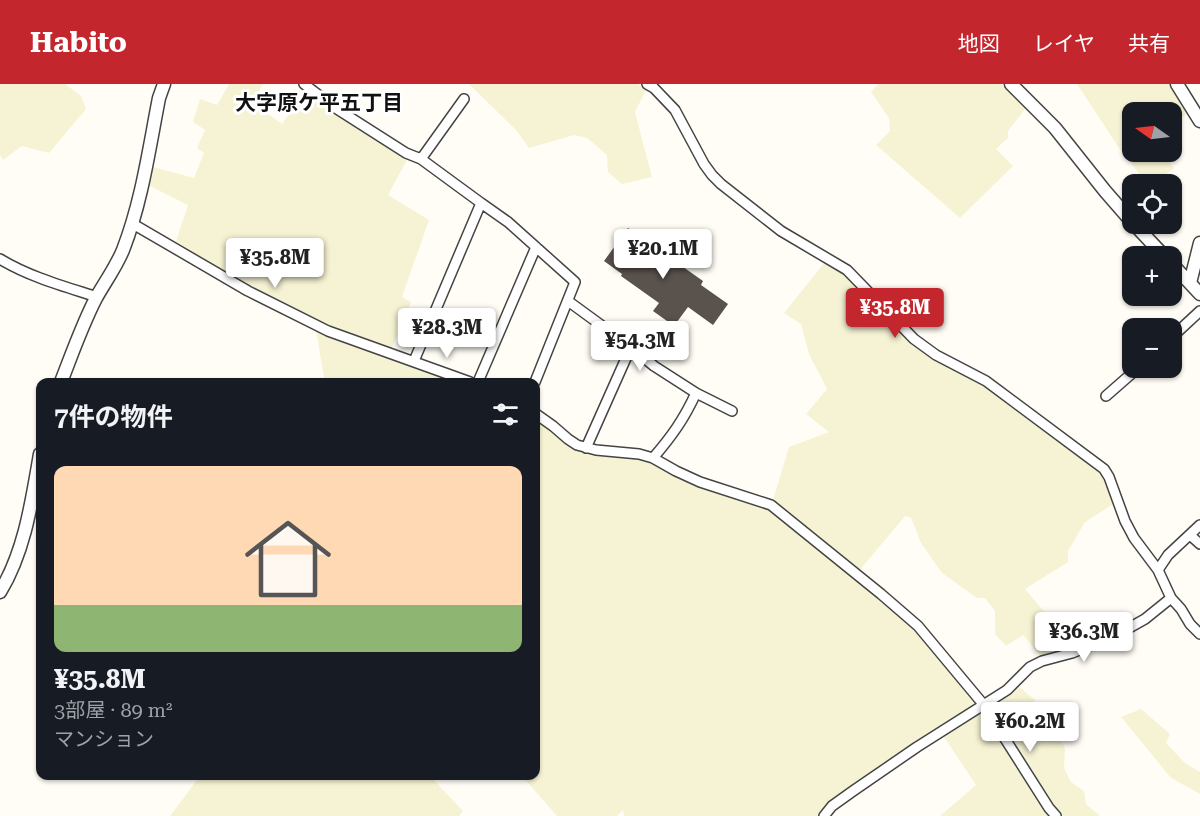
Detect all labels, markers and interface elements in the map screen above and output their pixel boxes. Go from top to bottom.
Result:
text: Habito [30,26,127,59]
text: 地図 [958,32,1000,56]
text: レイヤ [1033,32,1095,56]
text: 共有 [1128,32,1170,56]
district label: 大字原ケ平五丁目 [235,91,403,115]
north arrow [1122,102,1182,162]
map controls [1122,102,1182,378]
button: locate [1122,174,1182,234]
pin: ¥20.1M [614,229,712,280]
text: ¥20.1M [628,236,698,260]
pin: ¥35.8M [226,238,324,289]
text: ¥35.8M [240,245,310,269]
button: + [1122,246,1182,306]
pin: ¥35.8M [846,288,944,339]
text: ¥35.8M [860,295,930,319]
pin: ¥28.3M [398,308,496,359]
text: ¥28.3M [412,315,482,339]
button: − [1122,318,1182,378]
pin: ¥54.3M [591,321,689,372]
text: ¥54.3M [605,328,675,352]
icon: filters [489,398,522,431]
text: 7件の物件 [54,402,173,432]
icon: home [234,505,342,613]
pin: ¥36.3M [1035,612,1133,663]
text: ¥36.3M [1049,619,1119,643]
text: ¥35.8M [54,664,146,694]
text: 3部屋 · 89 m² [54,698,173,722]
pin: ¥60.2M [981,702,1079,753]
text: ¥60.2M [995,709,1065,733]
text: マンション [54,727,154,751]

